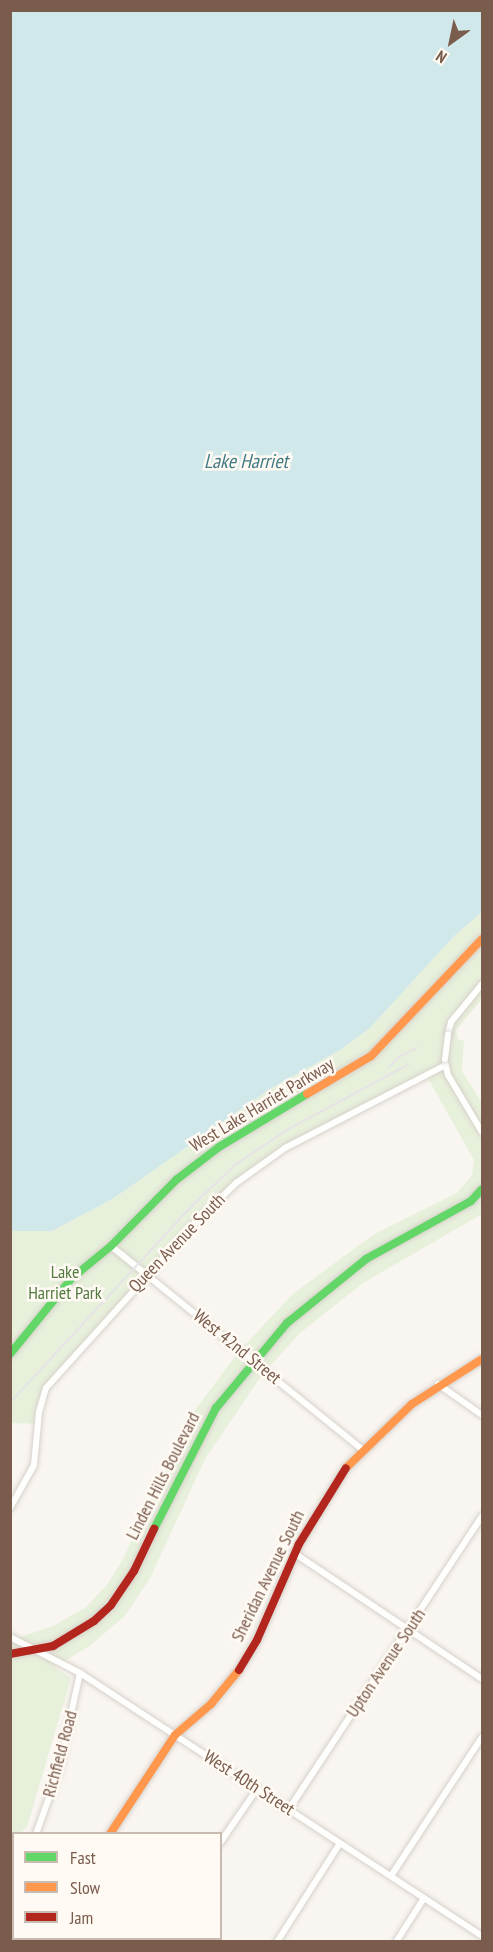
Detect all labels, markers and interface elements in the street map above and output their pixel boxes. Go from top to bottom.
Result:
north arrow [421,12,481,72]
text: N [432,46,450,68]
water label: Lake Harriet [204,449,288,473]
street label: West Lake Harriet Parkway [186,1053,338,1157]
street label: Queen Avenue South [124,1189,230,1297]
park label: Lake Harriet Park [28,1262,102,1304]
street label: West 42nd Street [189,1305,285,1389]
street label: Linden Hills Boulevard [122,1409,204,1543]
street label: Sheridan Avenue South [227,1507,309,1645]
street label: Upton Avenue South [342,1604,430,1722]
street label: Richfield Road [38,1708,82,1800]
street label: West 40th Street [200,1746,298,1820]
legend [12,1832,222,1940]
text: Fast [70,1846,96,1869]
text: Slow [70,1876,100,1899]
text: Jam [70,1906,93,1929]

